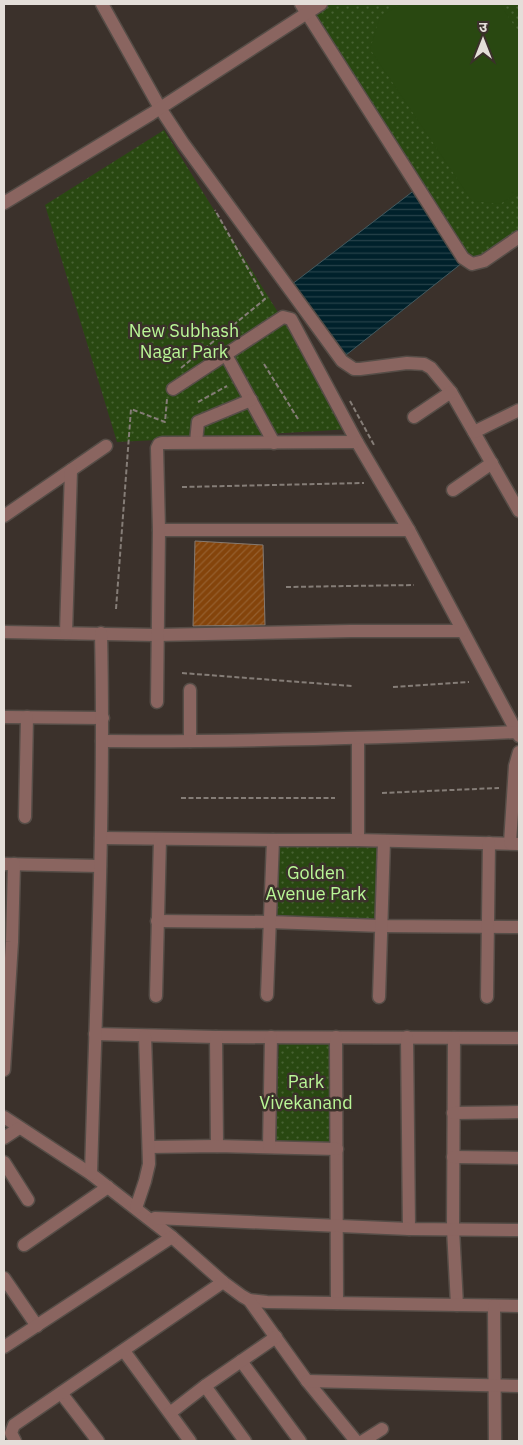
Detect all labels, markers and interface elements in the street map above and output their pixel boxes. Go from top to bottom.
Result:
north arrow [458,15,508,65]
text: उ [479,18,488,36]
park label: New Subhash Nagar Park [129,319,239,363]
park label: Golden Avenue Park [266,861,367,905]
park label: Park Vivekanand [259,1070,353,1114]

